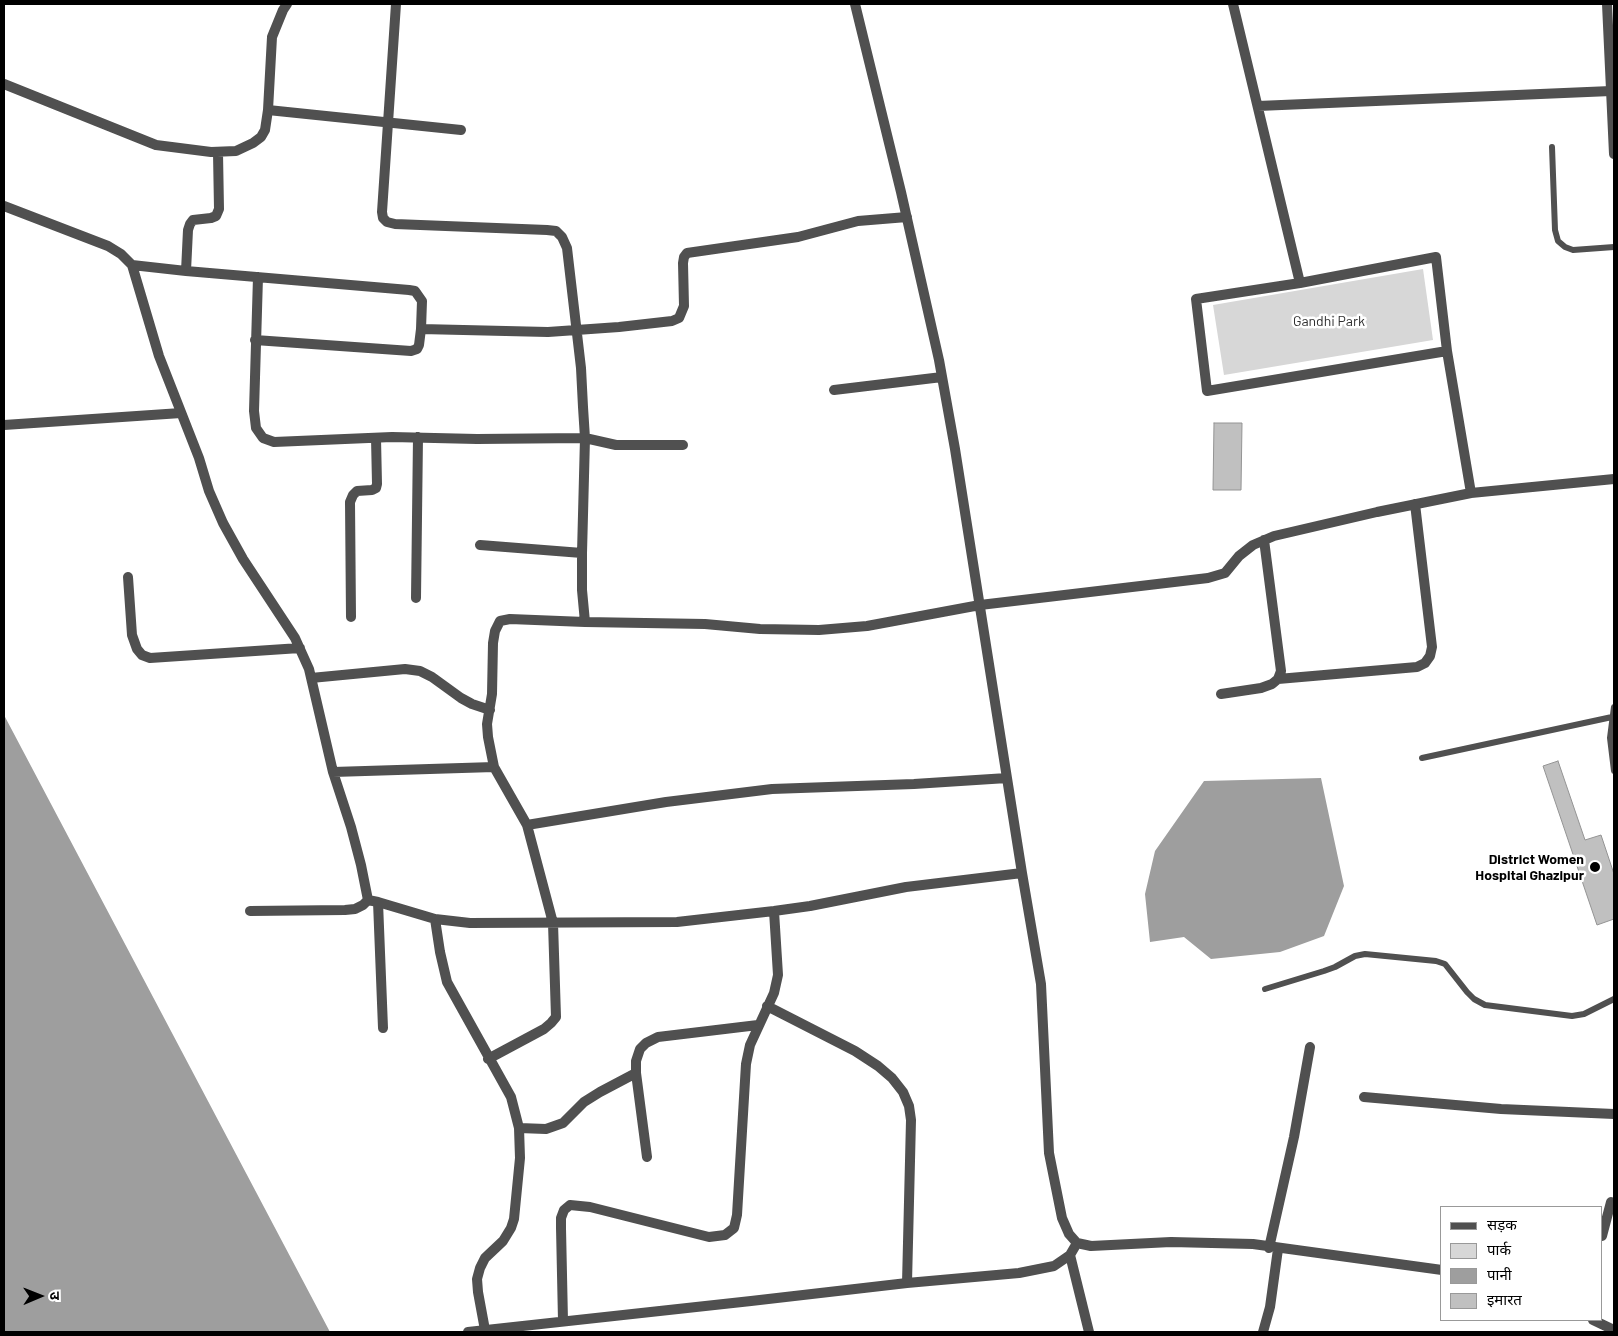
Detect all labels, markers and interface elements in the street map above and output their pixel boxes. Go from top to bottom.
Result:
park label: Gandhi Park [1293,313,1365,329]
place label: District Women Hospital Ghazipur [1475,851,1584,884]
marker: District Women Hospital Ghazipur [1588,860,1602,874]
legend [1440,1206,1603,1321]
text: सड़क [1487,1215,1517,1233]
text: पार्क [1487,1240,1511,1258]
text: पानी [1487,1265,1512,1283]
north arrow [15,1271,65,1321]
text: इमारत [1487,1290,1522,1308]
text: उ [47,1291,64,1300]

